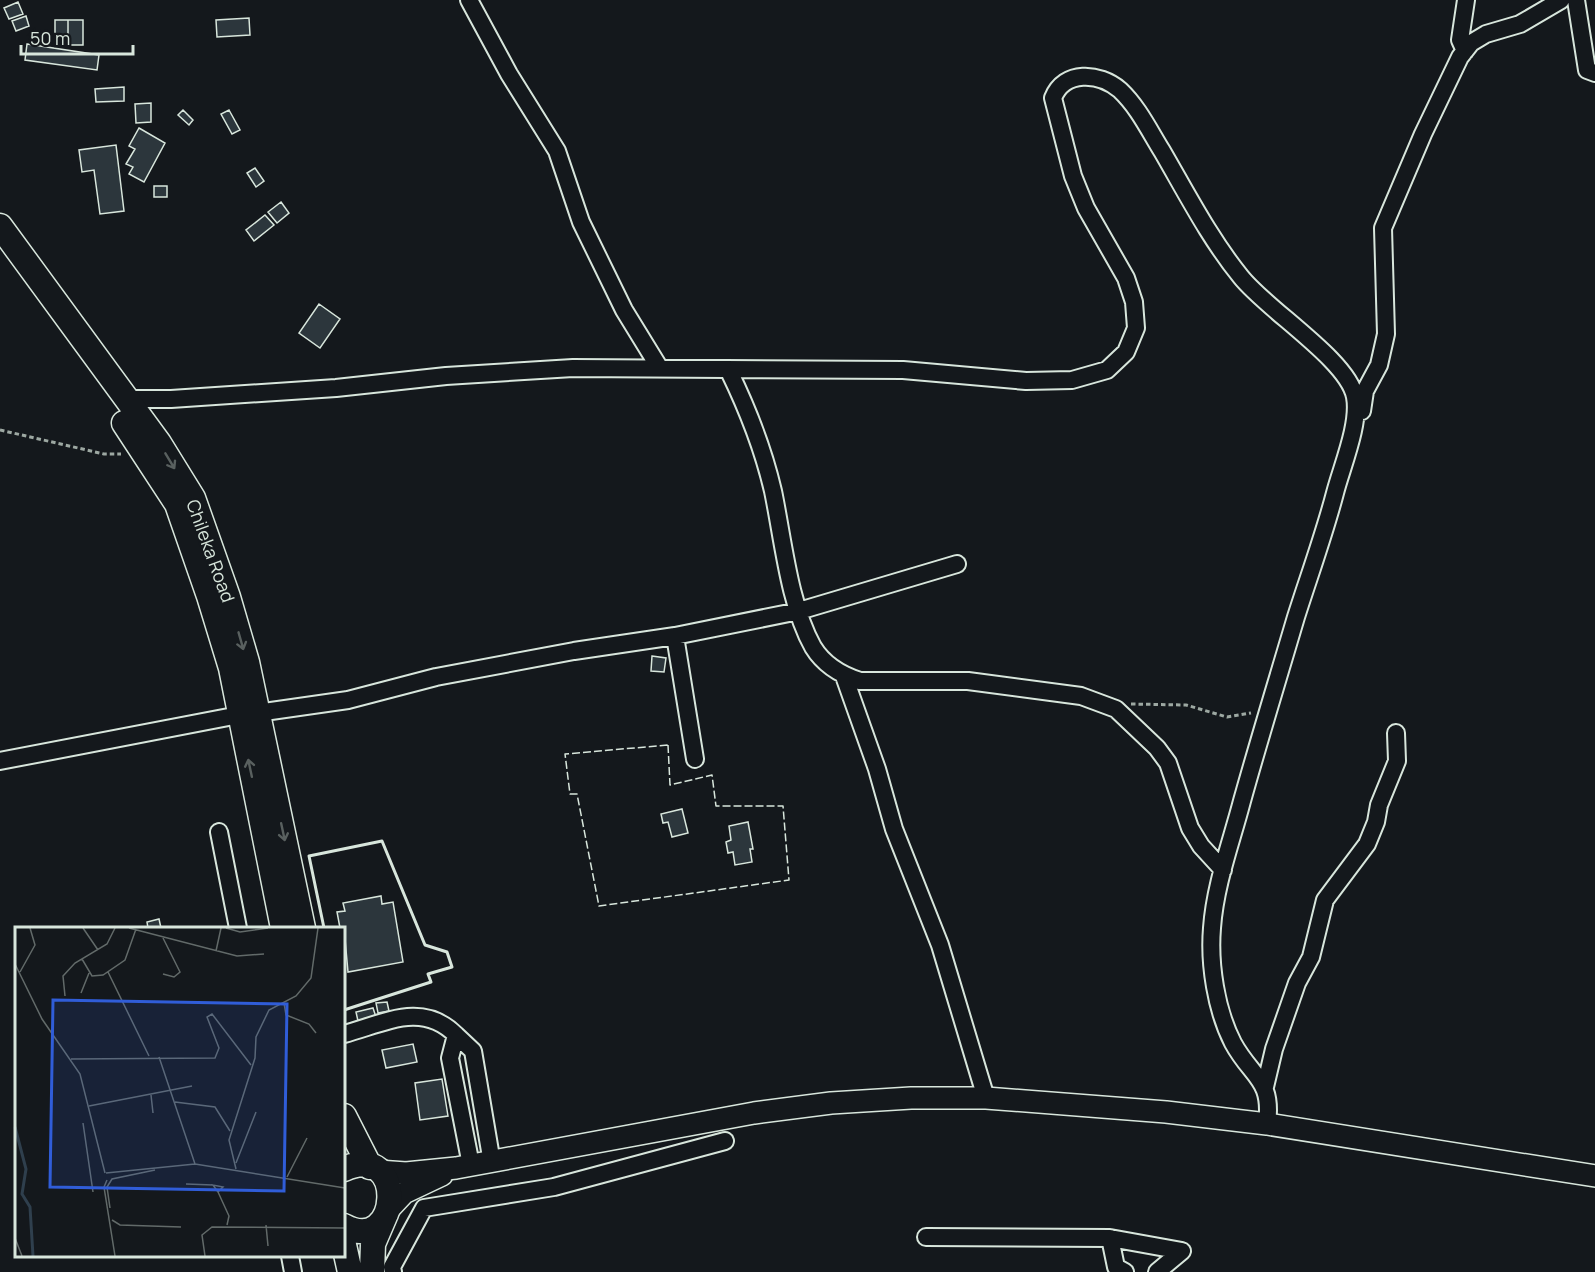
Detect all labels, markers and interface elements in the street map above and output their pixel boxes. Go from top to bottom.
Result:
scale bar [21,18,134,56]
text: 50 m [30,26,70,50]
one-way arrow [164,452,176,469]
street label: Chileka Road [181,496,241,605]
one-way arrow [235,632,247,651]
one-way arrow [244,759,255,779]
one-way arrow [277,822,289,841]
inset map [15,927,345,1257]

